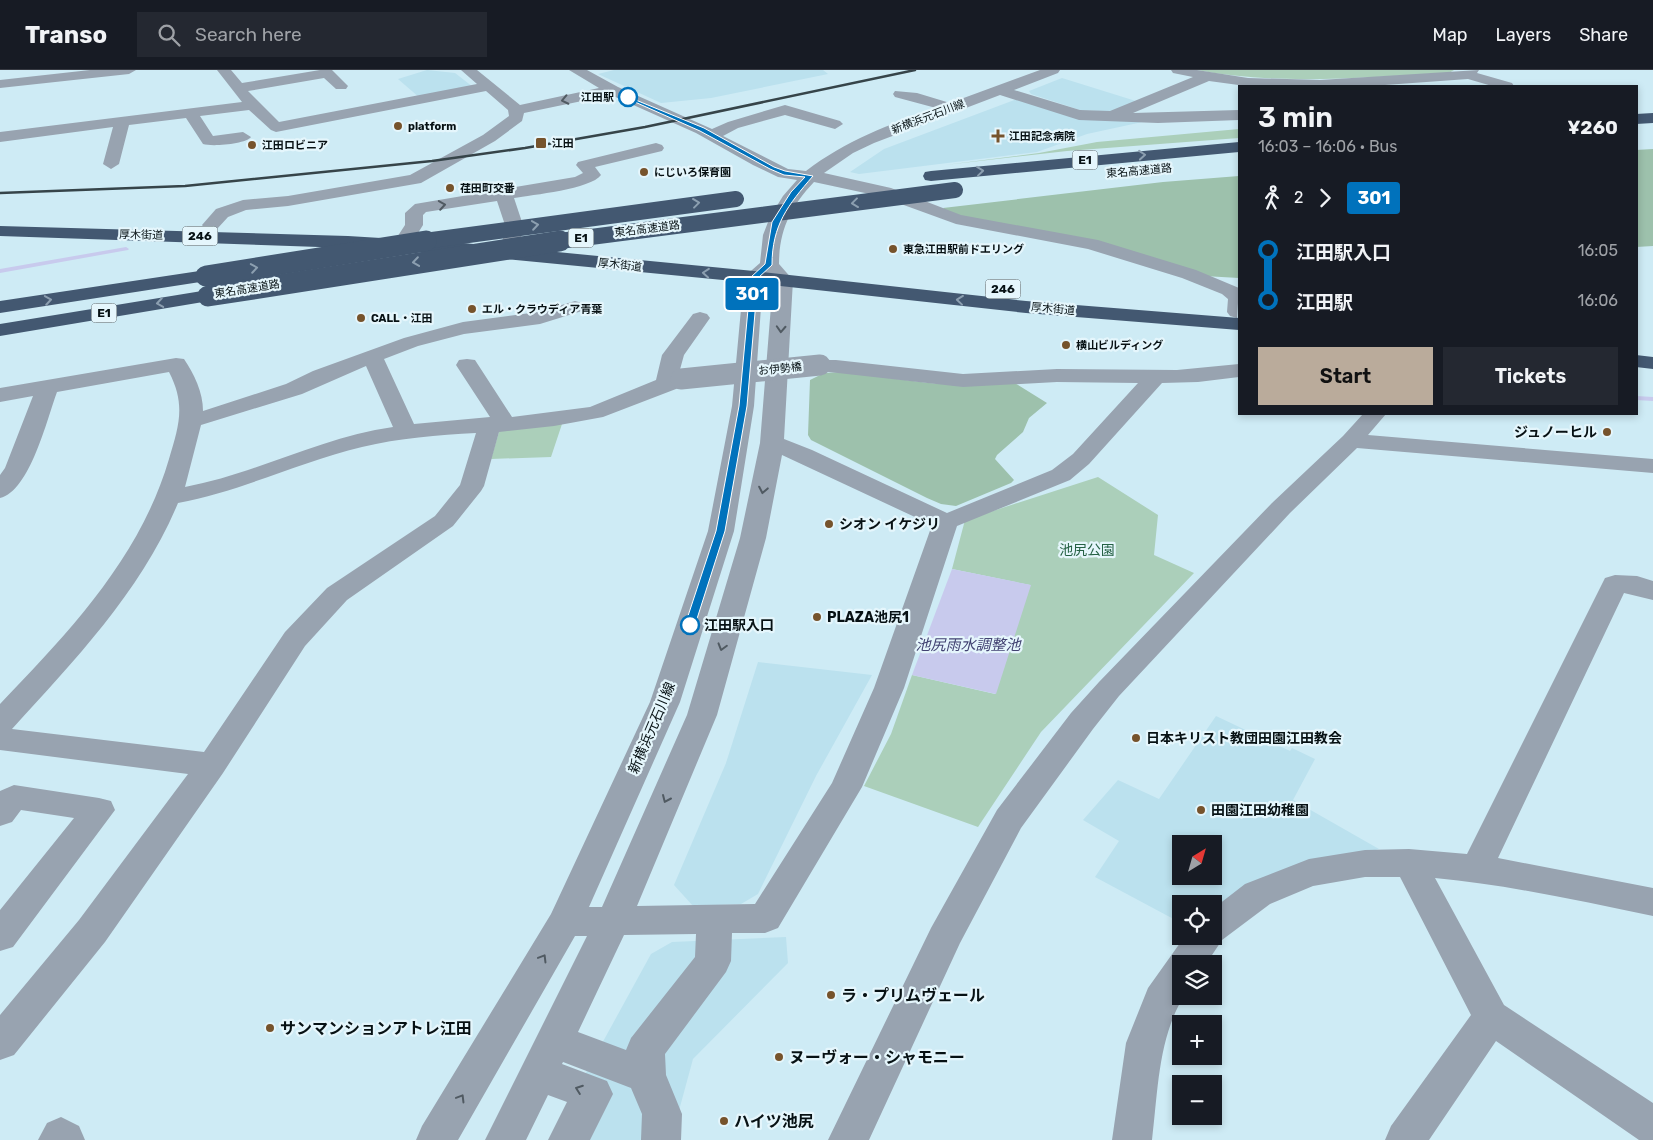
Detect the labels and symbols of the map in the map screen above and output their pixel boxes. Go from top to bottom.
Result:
marker: 江田駅 [618,87,638,107]
place label: 江田駅 [581,91,614,104]
one-way arrow [560,94,569,105]
street label: 新横浜元石川線 [890,97,966,137]
marker: platform [392,120,404,132]
place label: platform [408,120,456,133]
marker: 江田記念病院 [991,129,1005,143]
place label: 江田記念病院 [1009,130,1075,143]
marker: 江田 [534,136,548,150]
place label: 江田 [552,137,574,150]
marker: 江田ロビニア [246,139,258,151]
place label: 江田ロビニア [262,139,328,152]
road number: E1 [1072,150,1098,170]
one-way arrow [1138,150,1146,161]
street label: 東名高速道路 [1106,162,1172,180]
one-way arrow [976,165,984,176]
marker: にじいろ保育園 [638,166,650,178]
place label: にじいろ保育園 [654,166,731,179]
marker: 荏田町交番 [444,182,456,194]
place label: 荏田町交番 [460,182,515,195]
one-way arrow [850,197,858,208]
one-way arrow [693,198,701,209]
one-way arrow [438,200,446,210]
street label: 東名高速道路 [613,219,681,239]
one-way arrow [531,221,540,231]
road number: 246 [182,227,218,246]
street label: 厚木街道 [119,228,163,242]
road number: E1 [568,228,594,248]
marker: 東急江田駅前ドエリング [887,243,899,255]
place label: 東急江田駅前ドエリング [903,243,1024,256]
one-way arrow [412,256,420,267]
street label: 厚木街道 [597,256,643,274]
one-way arrow [249,263,258,273]
one-way arrow [702,268,710,279]
street label: 東名高速道路 [213,277,281,301]
line badge: 301 [723,278,781,310]
road number: 246 [986,280,1020,298]
one-way arrow [45,295,53,306]
one-way arrow [956,295,964,306]
one-way arrow [155,298,164,308]
street label: 厚木街道 [1031,301,1075,317]
marker: エル・クラウディア青葉 [466,303,478,315]
place label: エル・クラウディア青葉 [482,303,602,316]
road number: E1 [92,304,116,322]
marker: CALL・江田 [355,312,367,324]
place label: CALL・江田 [371,312,433,325]
one-way arrow [775,325,786,333]
marker: 横山ビルディング [1060,339,1072,351]
place label: 横山ビルディング [1076,339,1163,352]
street label: お伊勢橋 [757,360,803,378]
place label: ジュノーヒル [1514,424,1597,441]
marker: ジュノーヒル [1601,426,1613,438]
one-way arrow [758,486,768,495]
place label: シオン イケジリ [839,516,940,533]
marker: シオン イケジリ [823,518,835,530]
park label: 池尻公園 [1059,542,1115,559]
place label: PLAZA池尻1 [827,609,909,626]
marker: PLAZA池尻1 [811,611,823,623]
marker: 江田駅入口 [680,615,700,635]
place label: 江田駅入口 [704,617,774,634]
water label: 池尻雨水調整池 [915,636,1022,654]
one-way arrow [717,643,727,651]
street label: 新横浜元石川線 [625,680,679,776]
place label: 日本キリスト教団田園江田教会 [1146,730,1342,747]
marker: 日本キリスト教団田園江田教会 [1130,732,1142,744]
one-way arrow [661,794,672,803]
place label: 田園江田幼稚園 [1211,802,1309,819]
marker: 田園江田幼稚園 [1195,804,1207,816]
north arrow [1172,835,1222,885]
one-way arrow [537,955,547,964]
place label: ラ・プリムヴェール [841,986,985,1005]
marker: ラ・プリムヴェール [825,989,837,1001]
place label: サンマンションアトレ江田 [280,1019,472,1038]
marker: サンマンションアトレ江田 [264,1022,276,1034]
place label: ヌーヴォー・シャモニー [789,1048,965,1067]
marker: ヌーヴォー・シャモニー [773,1051,785,1063]
one-way arrow [575,1085,584,1095]
one-way arrow [454,1094,464,1103]
place label: ハイツ池尻 [734,1112,814,1131]
marker: ハイツ池尻 [718,1115,730,1127]

